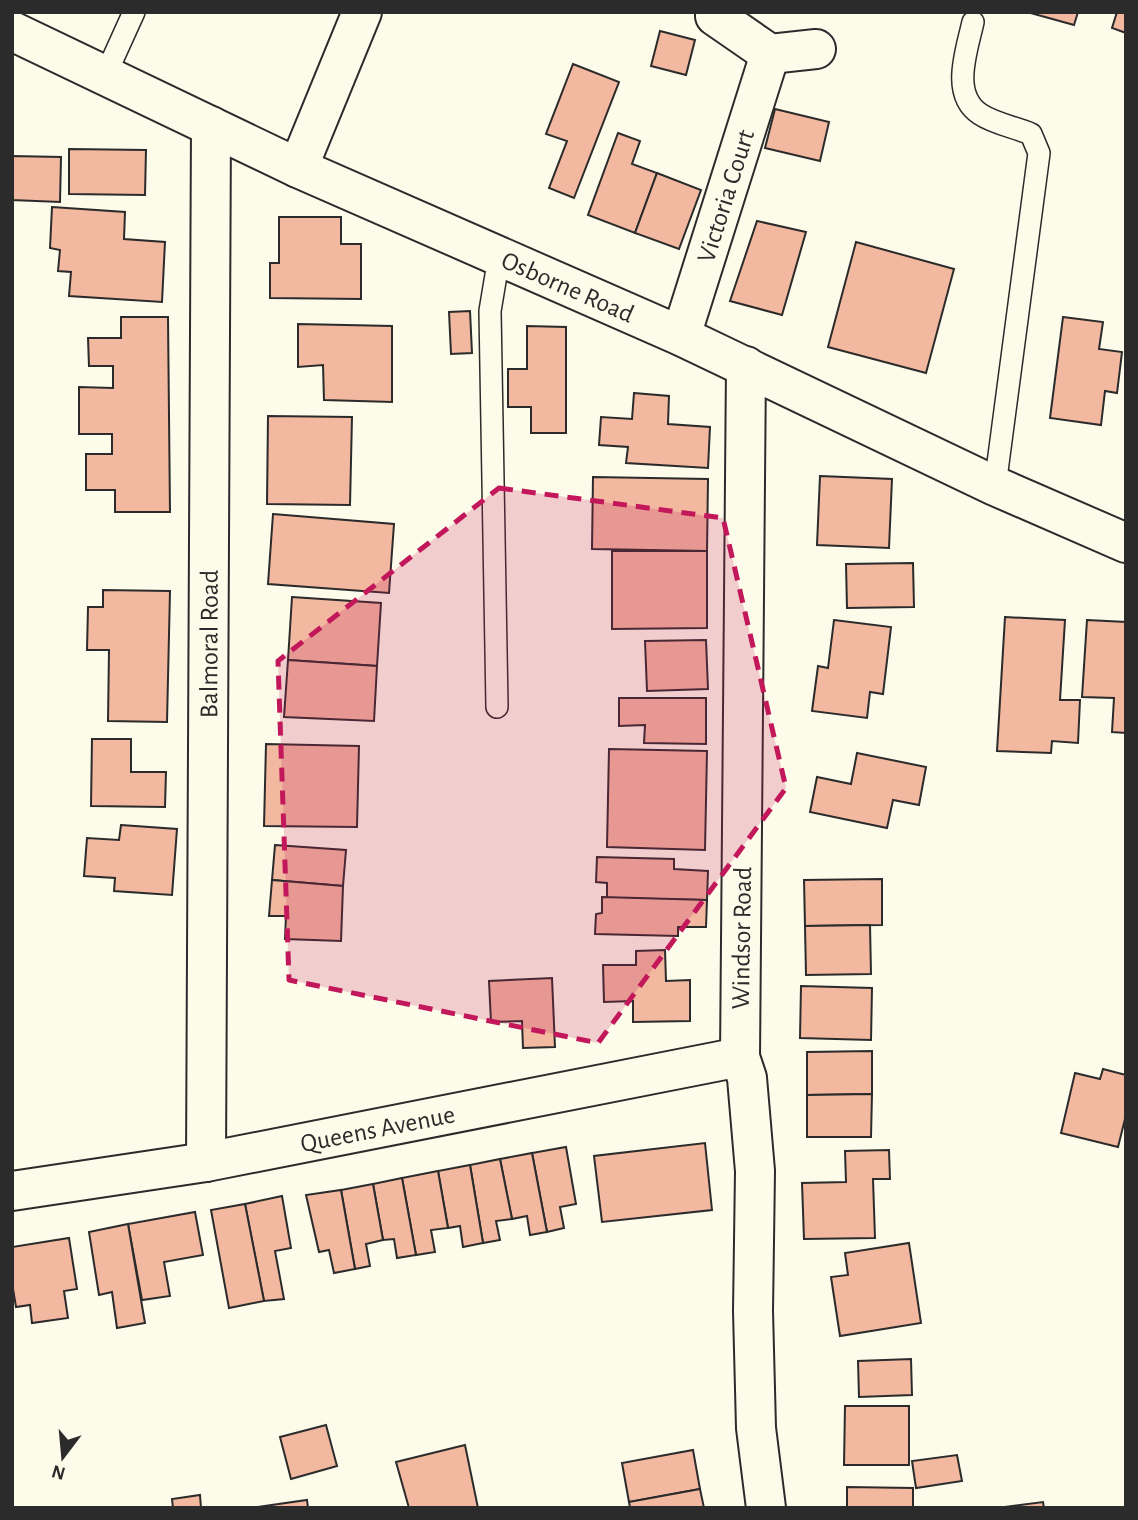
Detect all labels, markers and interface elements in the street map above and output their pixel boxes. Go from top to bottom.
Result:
street label: Victoria Court [693,126,759,266]
street label: Osborne Road [497,247,638,328]
street label: Balmoral Road [196,570,223,718]
street label: Windsor Road [728,866,756,1010]
street label: Queens Avenue [298,1101,457,1157]
north arrow [28,1422,98,1492]
text: N [50,1461,68,1483]

